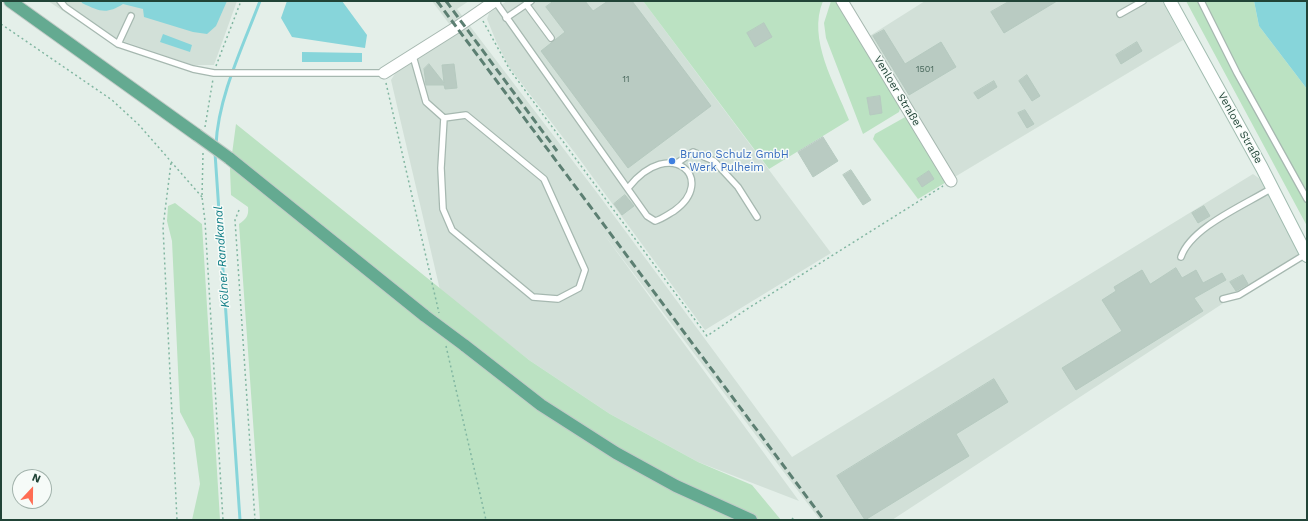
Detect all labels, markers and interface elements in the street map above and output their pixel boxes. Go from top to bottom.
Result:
street label: Venloer Straße [871,53,923,129]
house number: 1501 [916,64,934,74]
house number: 11 [622,74,630,84]
street label: Venloer Straße [1215,90,1265,166]
place label: Bruno Schulz GmbH - Werk Pulheim [680,148,789,174]
marker: Bruno Schulz GmbH - Werk Pulheim [667,156,677,166]
water label: Kölner Randkanal [211,206,233,308]
north arrow [12,469,52,509]
text: N [30,471,43,486]

